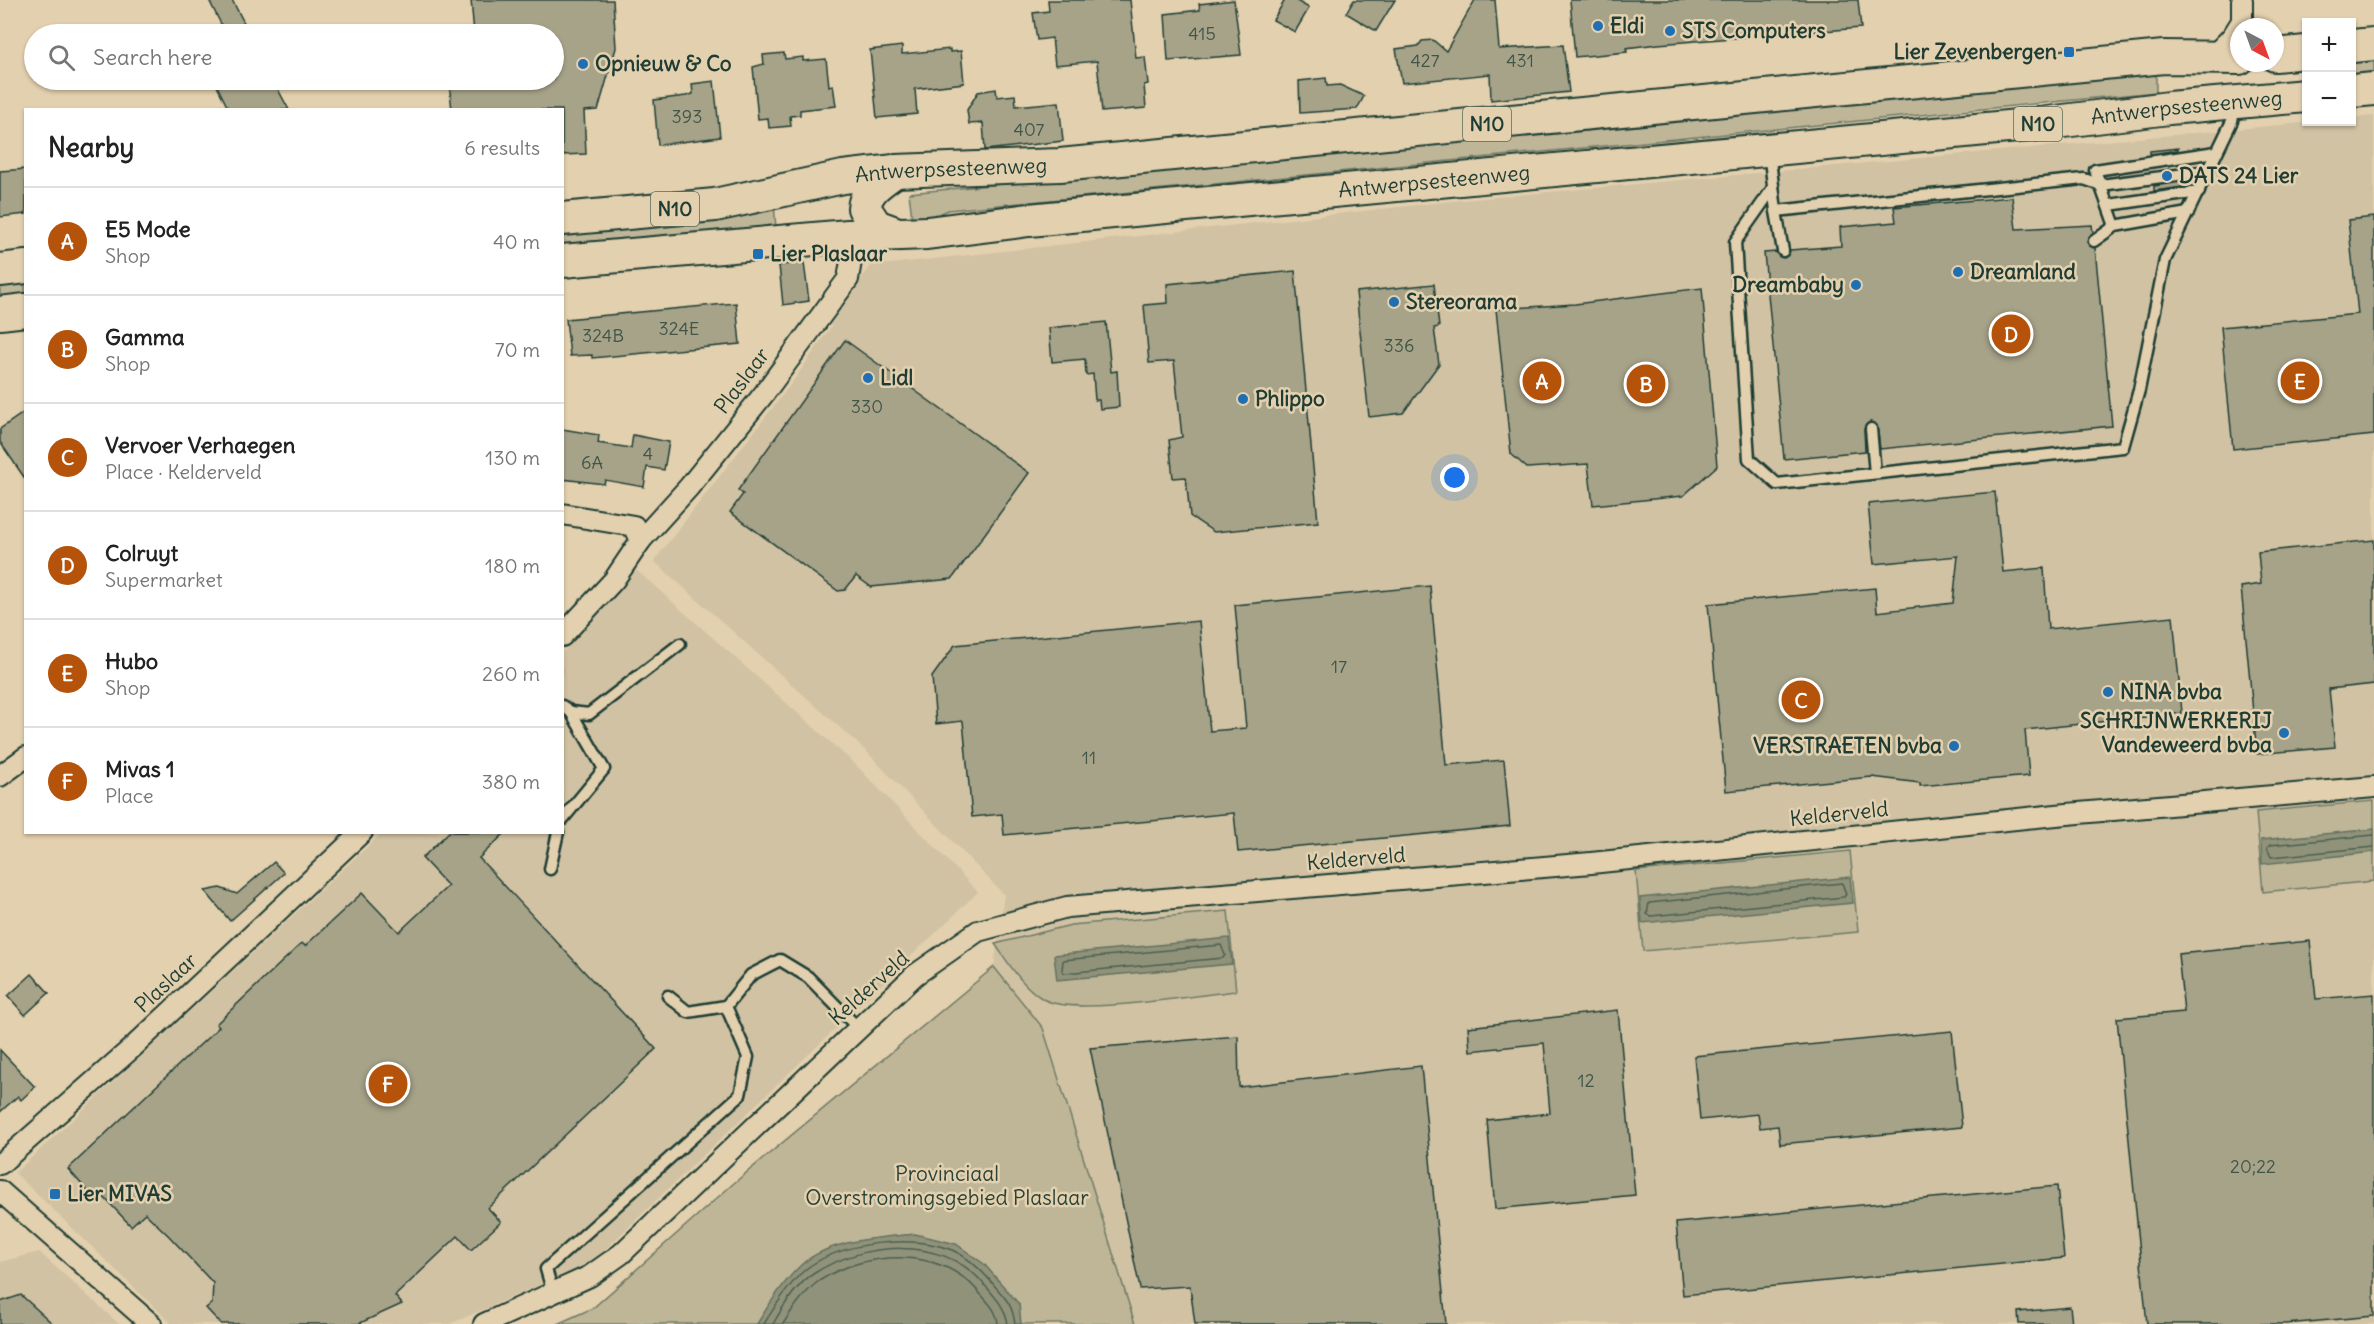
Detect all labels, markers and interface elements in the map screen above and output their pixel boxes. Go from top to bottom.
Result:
place label: Eldi [1610,12,1644,39]
place label: STS Computers [1682,17,1826,44]
north arrow [2230,18,2284,72]
map controls [2302,18,2356,126]
button: + [2302,18,2356,72]
marker: Eldi [1591,19,1605,33]
house number: 415 [1188,22,1216,45]
search box [24,24,564,90]
marker: STS Computers [1663,24,1677,38]
place label: Lier Zevenbergen [1893,38,2057,65]
icon: search [45,41,78,74]
text: Search here [93,43,212,71]
marker: Lier Zevenbergen [2062,45,2076,59]
house number: 427 [1410,49,1440,72]
house number: 431 [1506,49,1534,72]
place label: Opnieuw & Co [595,50,732,77]
marker: Opnieuw & Co [576,57,590,71]
button: − [2302,72,2356,126]
street label: Antwerpsesteenweg [2089,84,2283,131]
house number: 393 [672,105,702,128]
road number: N10 [1463,107,1511,141]
road number: N10 [2014,107,2062,141]
house number: 407 [1014,118,1045,141]
text: Nearby [48,131,134,164]
text: 6 results [464,135,540,160]
street label: Antwerpsesteenweg [853,151,1048,189]
street label: Antwerpsesteenweg [1337,158,1531,204]
place label: DATS 24 Lier [2179,162,2299,189]
marker: DATS 24 Lier [2160,169,2174,183]
road number: N10 [651,192,699,226]
text: E5 Mode [105,215,191,243]
text: A [61,229,74,254]
text: 40 m [493,229,540,254]
place label: Lier Plaslaar [770,240,887,267]
text: Shop [105,243,150,268]
marker: Lier Plaslaar [751,247,765,261]
place label: Dreamland [1970,258,2076,285]
marker: Dreamland [1951,265,1965,279]
place label: Dreambaby [1732,271,1844,298]
marker: Dreambaby [1849,278,1863,292]
place label: Stereorama [1406,288,1517,315]
marker: Stereorama [1387,295,1401,309]
pin: D [1992,312,2030,356]
house number: 324E [659,317,699,340]
text: Gamma [105,323,185,351]
house number: 324B [582,324,624,347]
house number: 336 [1384,334,1414,357]
text: B [61,337,74,362]
text: 70 m [495,337,540,362]
street label: Plaslaar [708,342,776,419]
text: Shop [105,351,150,376]
pin: A [1522,358,1562,404]
pin: E [2280,358,2320,404]
pin: B [1626,362,1666,406]
place label: Lidl [880,364,913,391]
marker: Lidl [861,371,875,385]
place label: Phlippo [1255,385,1325,412]
marker: Phlippo [1236,392,1250,406]
house number: 330 [851,395,883,418]
text: Vervoer Verhaegen [105,431,295,459]
house number: 4 [643,442,653,465]
text: C [61,445,74,470]
text: 130 m [485,445,540,470]
house number: 6A [581,451,603,474]
text: Place · Kelderveld [105,459,262,484]
your location [1440,463,1469,492]
text: Colruyt [105,539,178,567]
text: D [60,553,75,578]
text: 180 m [485,553,540,578]
text: Supermarket [105,567,223,592]
text: Hubo [105,647,158,675]
house number: 17 [1331,655,1347,678]
text: E [62,661,73,686]
text: 260 m [482,661,540,686]
text: Shop [105,675,150,700]
pin: C [1782,678,1820,722]
place label: NINA bvba [2120,678,2222,705]
marker: NINA bvba [2101,685,2115,699]
place label: SCHRIJNWERKERIJ Vandeweerd bvba [2080,707,2272,758]
marker: SCHRIJNWERKERIJ Vandeweerd bvba [2277,726,2291,740]
place label: VERSTRAETEN bvba [1753,732,1942,759]
marker: VERSTRAETEN bvba [1947,739,1961,753]
house number: 11 [1082,746,1096,769]
text: Mivas 1 [105,755,175,783]
text: F [62,769,73,794]
text: 380 m [482,769,540,794]
text: Place [105,783,153,808]
street label: Kelderveld [1788,795,1890,832]
street label: Kelderveld [1305,841,1407,876]
street label: Kelderveld [823,944,915,1031]
street label: Plaslaar [129,947,203,1018]
pin: F [368,1062,408,1106]
house number: 12 [1577,1069,1595,1092]
house number: 20;22 [2230,1155,2276,1178]
park label: Provinciaal Overstromingsgebied Plaslaar [805,1160,1089,1211]
place label: Lier MIVAS [67,1180,172,1207]
marker: Lier MIVAS [48,1187,62,1201]

